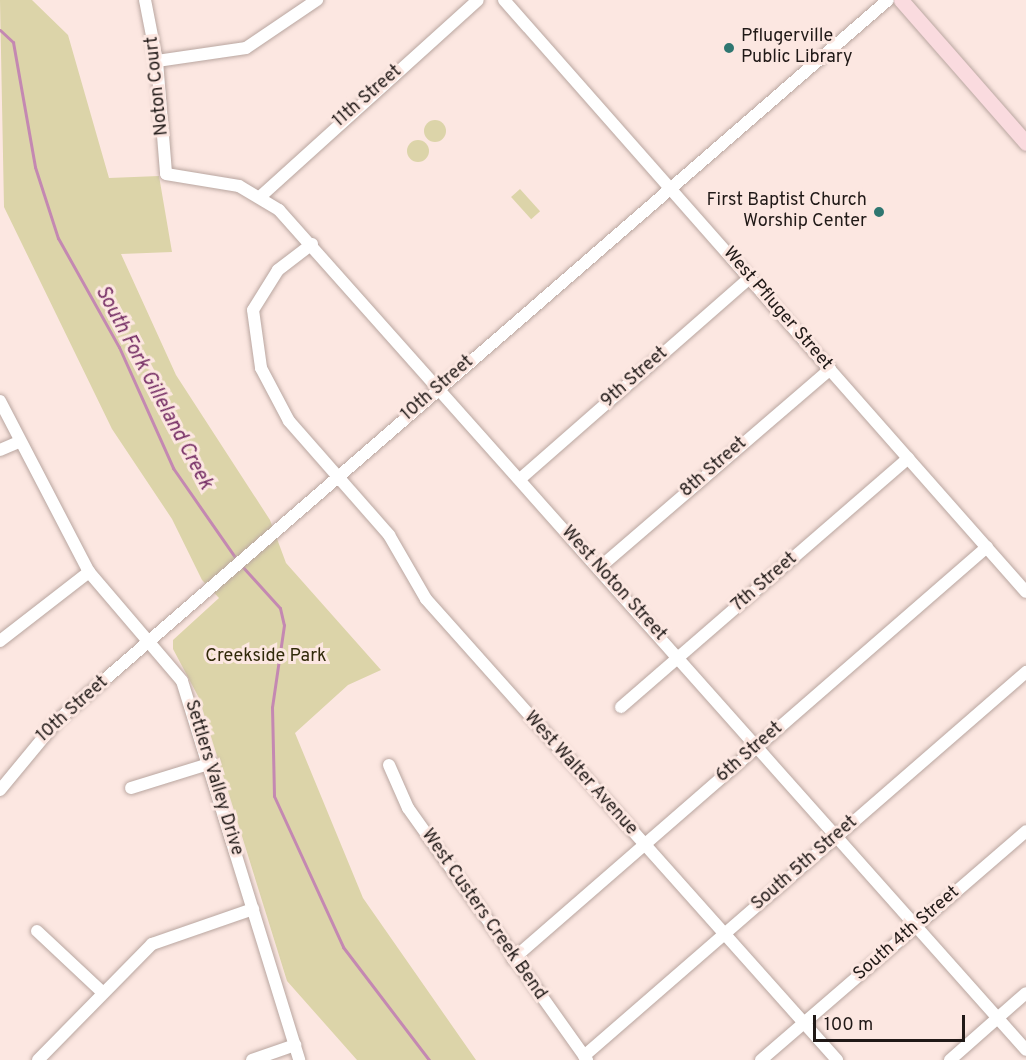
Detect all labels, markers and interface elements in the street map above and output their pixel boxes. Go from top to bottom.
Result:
place label: Pflugerville Public Library [741,27,853,70]
street label: Noton Court [142,35,174,137]
marker: Pflugerville Public Library [722,41,736,55]
street label: 11th Street [329,61,407,133]
place label: First Baptist Church Worship Center [706,191,867,234]
marker: First Baptist Church Worship Center [872,205,886,219]
street label: West Pfluger Street [718,243,836,375]
water label: South Fork Gilleland Creek [89,282,217,494]
street label: 9th Street [597,343,673,413]
street label: 10th Street [397,352,479,426]
street label: 8th Street [676,433,752,503]
street label: West Noton Street [556,522,670,646]
street label: 7th Street [728,549,802,617]
park label: Creekside Park [205,646,327,668]
street label: 10th Street [33,672,113,748]
street label: Settlers Valley Drive [179,697,247,859]
street label: West Walter Avenue [518,707,642,841]
street label: 6th Street [712,718,788,788]
street label: South 5th Street [748,812,862,916]
street label: West Custers Creek Bend [416,825,550,1005]
street label: South 4th Street [850,882,964,986]
scale bar [816,1003,968,1041]
text: 100 m [824,1014,873,1037]

